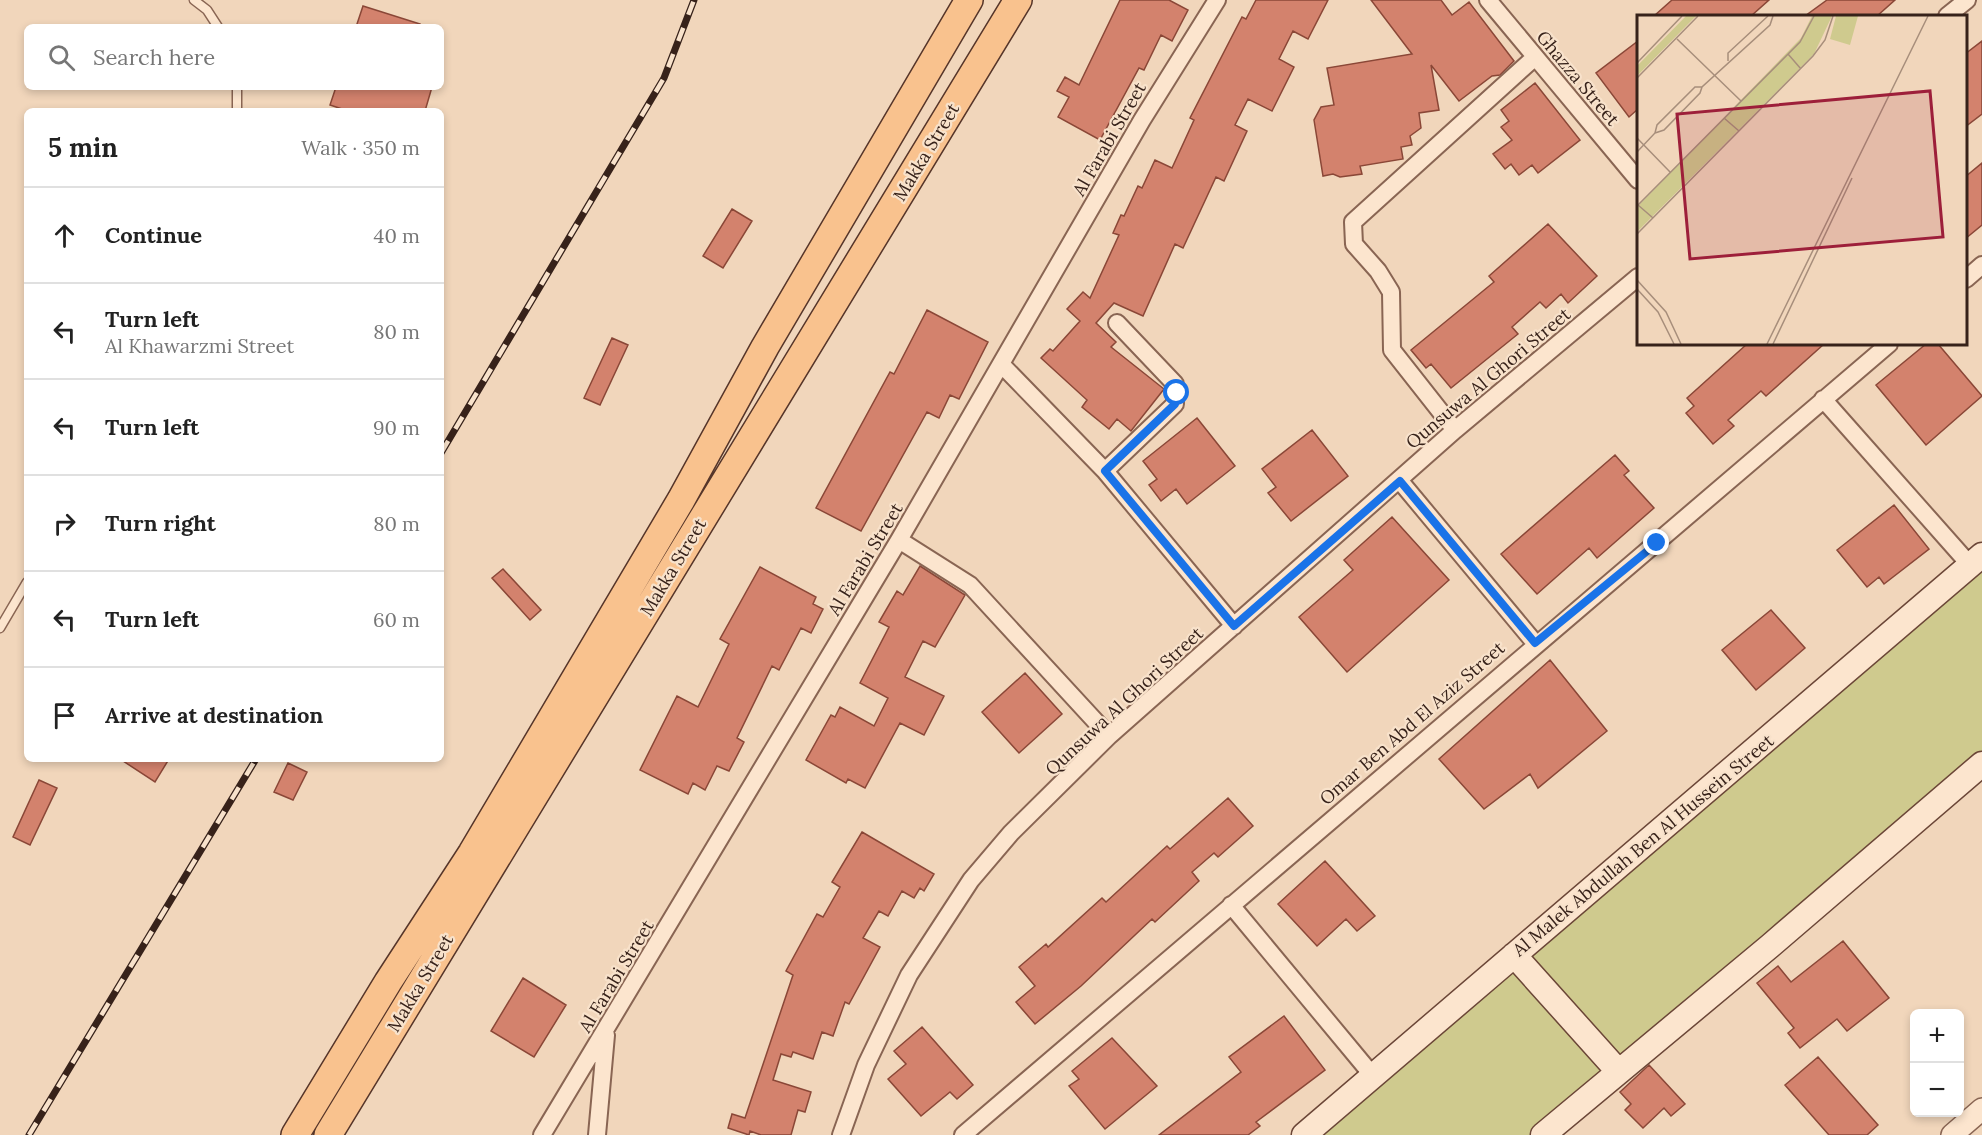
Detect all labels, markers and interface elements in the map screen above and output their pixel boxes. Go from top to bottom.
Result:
inset map [1637,15,1967,345]
search box [24,24,444,90]
street label: Ghazza Street [1532,26,1624,130]
icon: search [45,41,78,74]
text: Search here [93,43,215,71]
street label: Al Farabi Street [1067,78,1151,201]
street label: Makka Street [888,99,964,205]
text: 5 min [48,131,118,164]
text: Walk · 350 m [301,135,420,160]
icon: ahead [48,219,81,252]
text: Continue [105,221,202,249]
text: 40 m [374,223,420,248]
street label: Qunsuwa Al Ghori Street [1401,302,1575,454]
text: Turn left [105,305,199,333]
icon: left [48,315,81,348]
text: 80 m [373,319,420,344]
text: Al Khawarzmi Street [105,333,294,358]
route start [1163,379,1189,405]
icon: left [48,411,81,444]
text: Turn left [105,413,199,441]
text: 90 m [373,415,420,440]
street label: Al Farabi Street [822,498,908,620]
icon: right [48,507,81,540]
text: Turn right [105,509,216,537]
text: 80 m [373,511,420,536]
street label: Makka Street [635,514,711,620]
route end [1643,529,1669,555]
icon: left [48,603,81,636]
text: Turn left [105,605,199,633]
text: 60 m [373,607,420,632]
street label: Qunsuwa Al Ghori Street [1040,622,1208,780]
street label: Omar Ben Abd El Aziz Street [1315,636,1509,810]
icon: arrive [48,699,81,732]
text: Arrive at destination [105,701,323,729]
street label: Al Malek Abdullah Ben Al Hussein Street [1507,729,1778,962]
street label: Al Farabi Street [573,915,659,1037]
street label: Makka Street [382,930,458,1036]
map controls [1910,1009,1964,1117]
button: + [1910,1009,1964,1063]
button: − [1910,1063,1964,1117]

